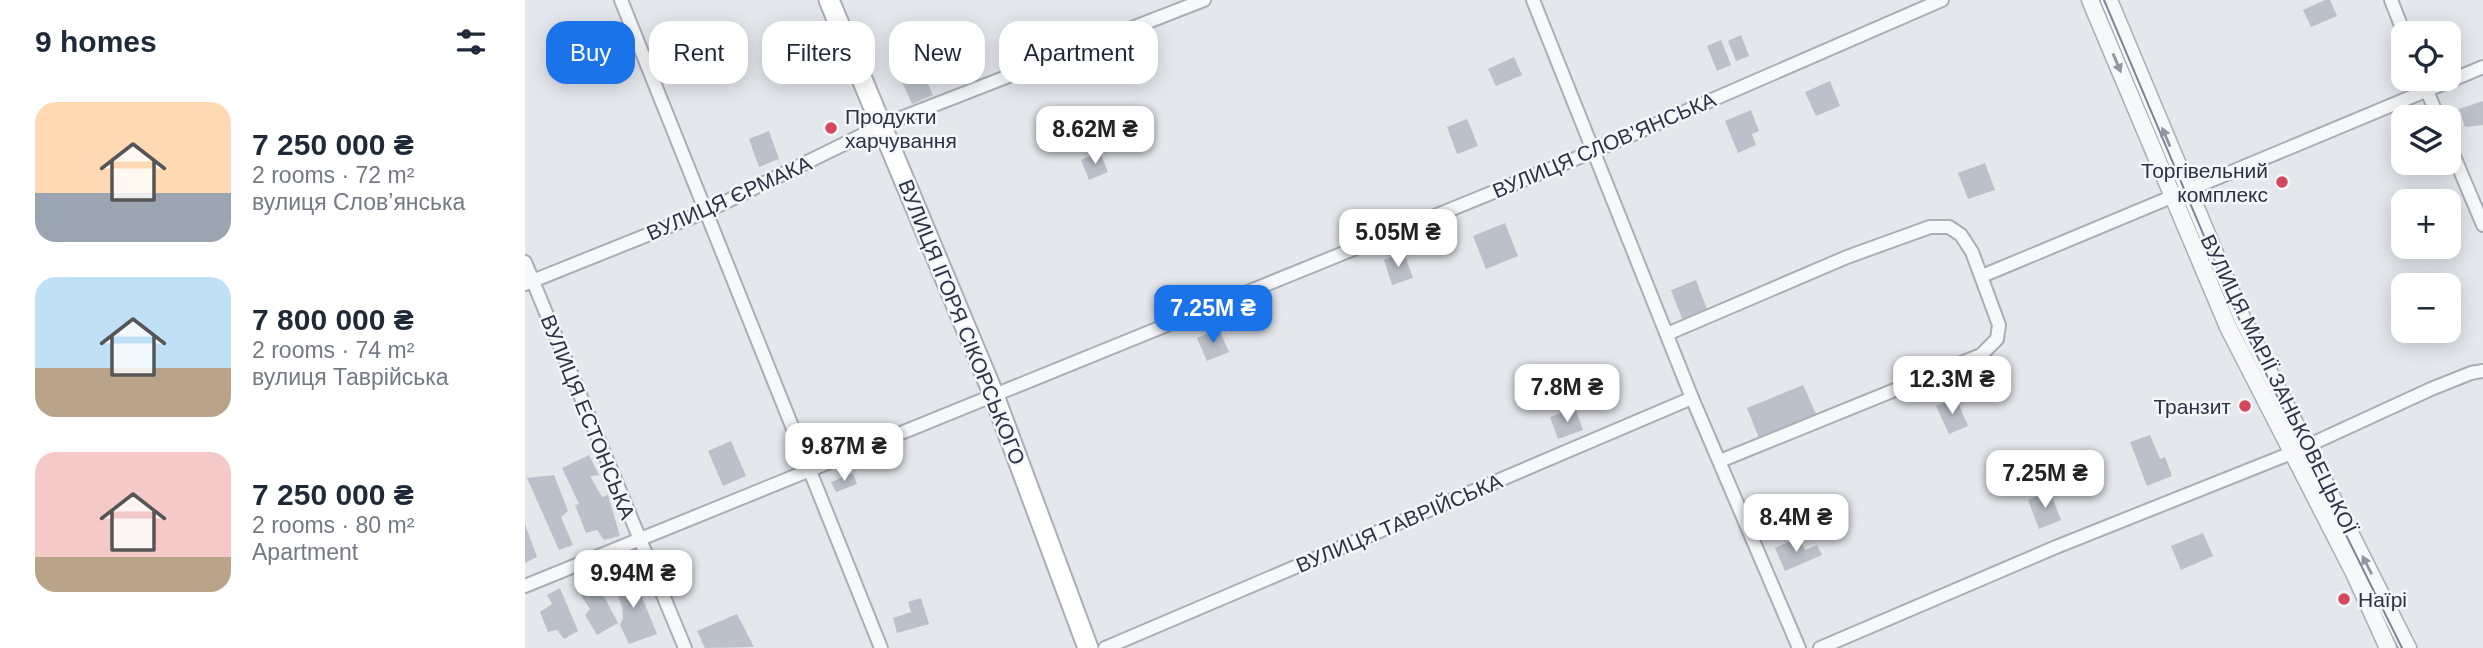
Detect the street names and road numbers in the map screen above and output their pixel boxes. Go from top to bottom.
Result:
street label: ВУЛИЦЯ СЛОВ’ЯНСЬКА [1489,87,1719,203]
street label: ВУЛИЦЯ ЄРМАКА [643,151,815,245]
street label: ВУЛИЦЯ ІГОРЯ СІКОРСЬКОГО [894,176,1030,468]
street label: ВУЛИЦЯ МАРІЇ ЗАНЬКОВЕЦЬКОЇ [2196,231,2362,537]
street label: ВУЛИЦЯ ЕСТОНСЬКА [536,311,640,523]
street label: ВУЛИЦЯ ТАВРІЙСЬКА [1292,469,1506,577]

